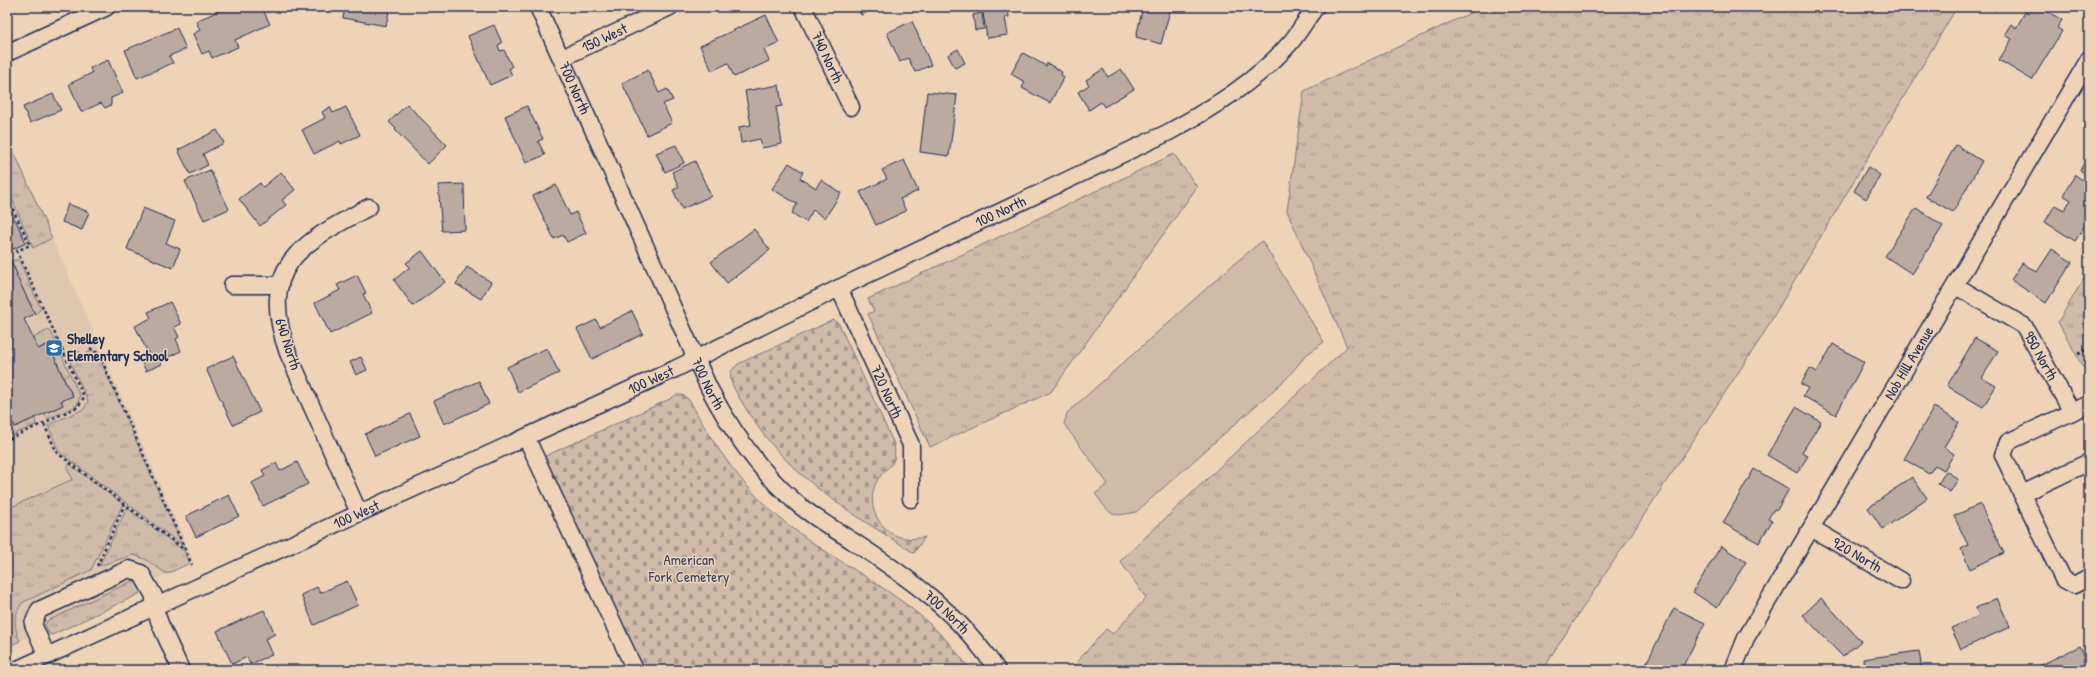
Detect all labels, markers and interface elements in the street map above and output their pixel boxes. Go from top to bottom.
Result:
street label: 150 West [578,17,631,57]
street label: 740 North [806,28,849,86]
street label: 700 North [554,58,596,118]
street label: 100 North [972,190,1029,232]
street label: 640 North [270,315,307,372]
street label: Nob Hill Avenue [1878,322,1938,404]
street label: 950 North [2019,327,2063,384]
place label: Shelley Elementary School [67,328,169,367]
school or university icon: Shelley Elementary School [44,338,64,358]
street label: 700 North [687,354,730,413]
street label: 100 West [624,360,678,399]
street label: 720 North [866,362,908,421]
street label: 100 West [330,494,383,534]
street label: 920 North [1829,532,1886,577]
park label: American Fork Cemetery [648,549,729,587]
street label: 700 North [920,585,975,638]

